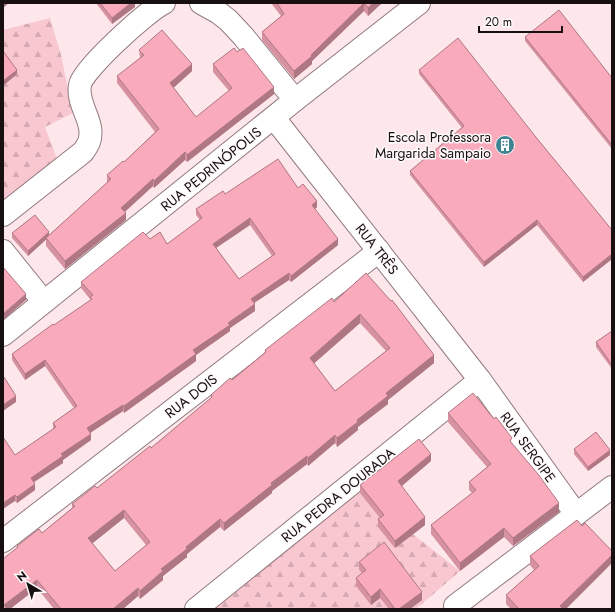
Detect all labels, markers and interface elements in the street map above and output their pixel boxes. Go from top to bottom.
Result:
scale bar [479,8,562,34]
text: 20 m [485,13,512,31]
street label: RUA PEDRINÓPOLIS [156,122,266,216]
place label: Escola Professora Margarida Sampaio [375,127,491,163]
building icon: Escola Professora Margarida Sampaio [494,134,516,156]
street label: RUA TRÊS [351,219,403,279]
street label: RUA DOIS [161,369,222,423]
street label: RUA SERGIPE [496,408,560,486]
street label: RUA PEDRA DOURADA [277,442,400,547]
north arrow [8,564,48,604]
text: N [13,567,30,585]

